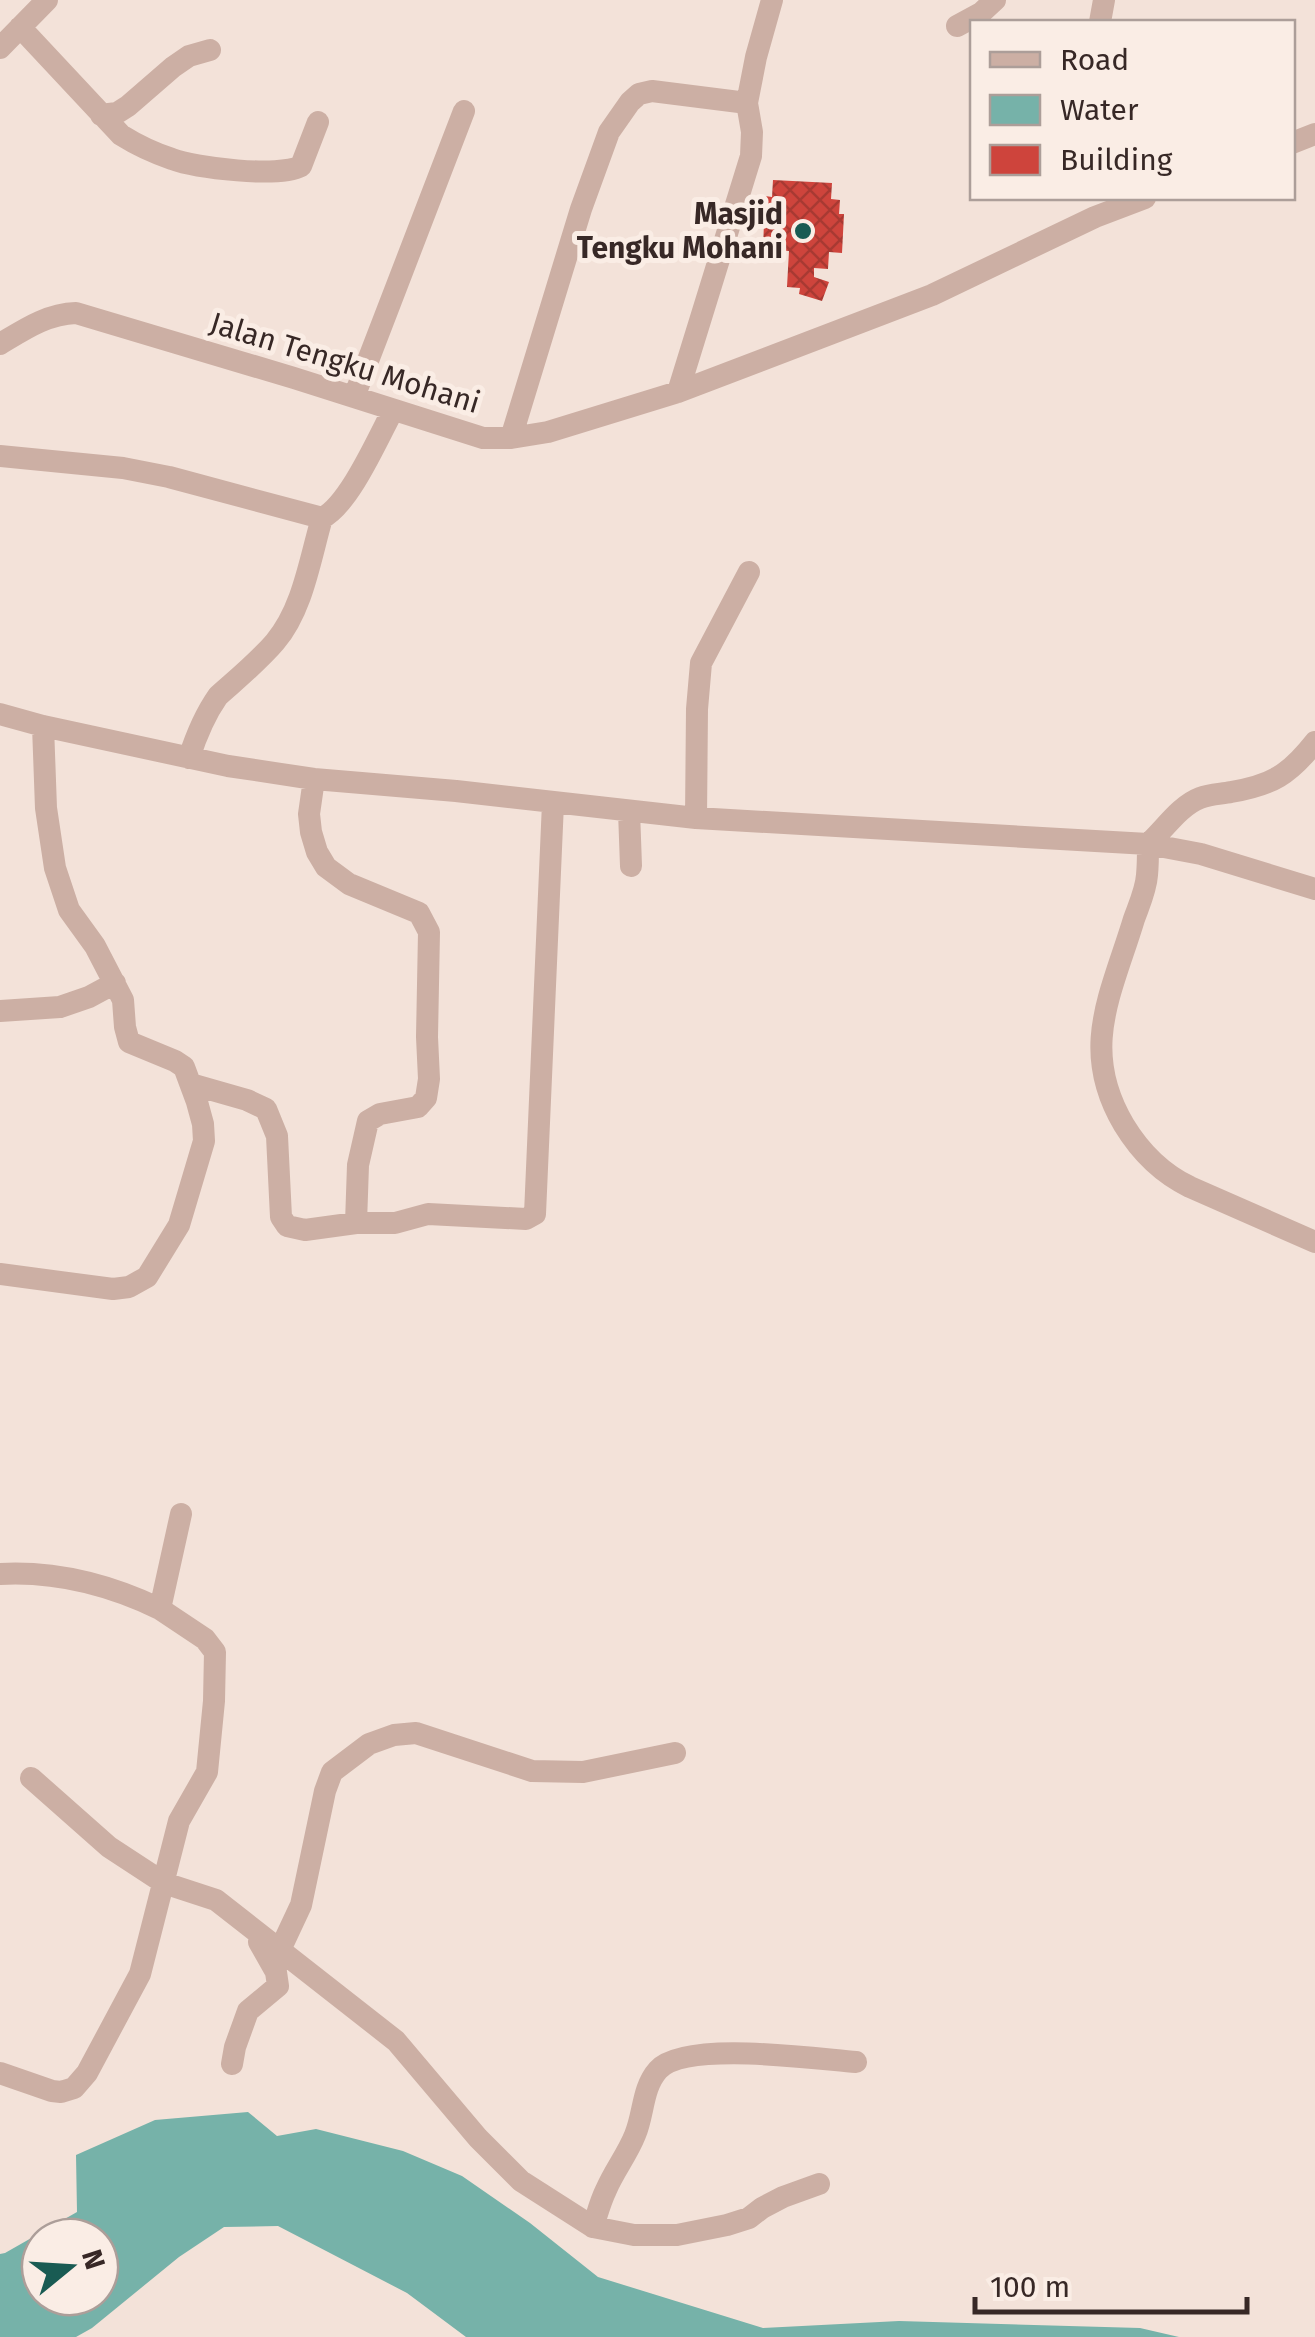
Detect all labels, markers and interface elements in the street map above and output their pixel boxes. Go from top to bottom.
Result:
legend [970,20,1295,200]
text: Road [1060,42,1129,78]
text: Water [1060,92,1139,128]
text: Building [1060,142,1173,178]
place label: Masjid Tengku Mohani [577,196,783,266]
marker: Masjid Tengku Mohani [792,220,814,242]
street label: Jalan Tengku Mohani [206,305,484,421]
north arrow [20,2217,120,2317]
text: N [75,2245,112,2273]
scale bar [975,2252,1248,2314]
text: 100 m [990,2269,1070,2305]

